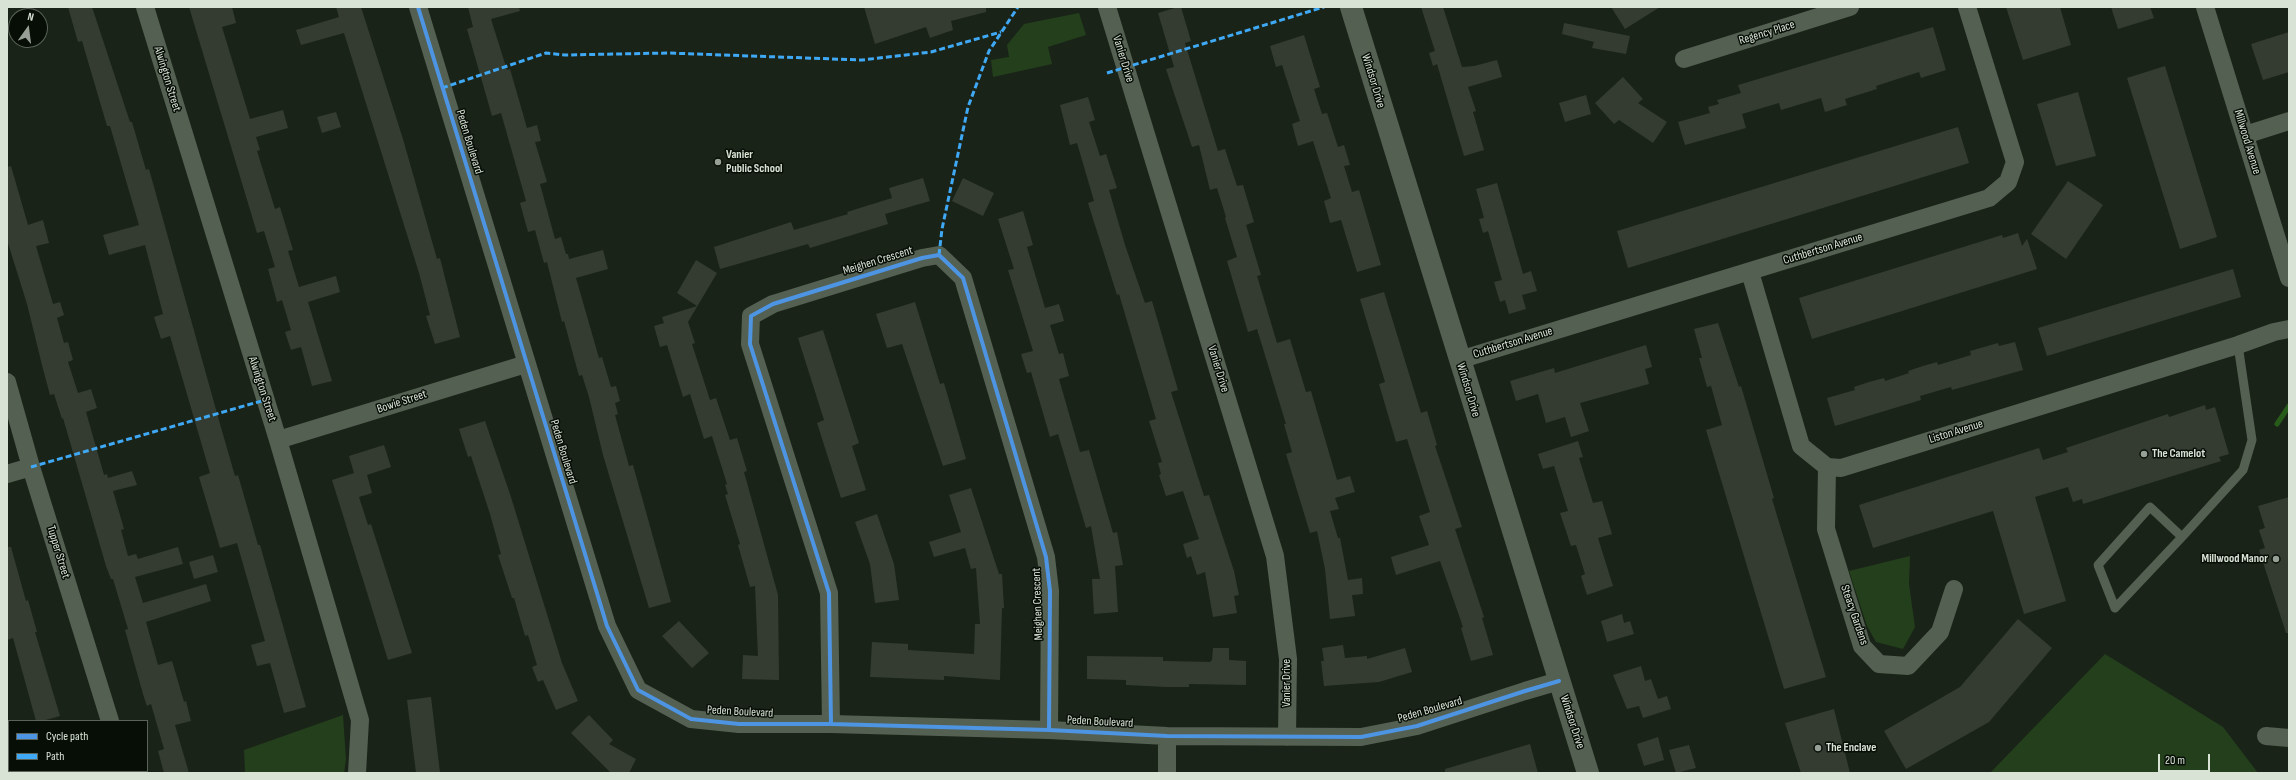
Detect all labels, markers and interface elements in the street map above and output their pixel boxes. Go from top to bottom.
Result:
north arrow [8,8,48,48]
text: N [26,10,35,24]
street label: Regency Place [1737,18,1797,48]
street label: Vanier Drive [1109,34,1137,84]
street label: Alwington Street [150,45,184,113]
street label: Windsor Drive [1358,52,1388,110]
street label: Peden Boulevard [452,108,486,176]
street label: Millwood Avenue [2230,108,2264,176]
place label: Vanier Public School [726,148,783,176]
marker: Vanier Public School [713,157,723,167]
street label: Cuthbertson Avenue [1782,230,1864,268]
street label: Meighen Crescent [841,244,915,278]
street label: Cuthbertson Avenue [1472,324,1554,362]
street label: Vanier Drive [1204,344,1232,394]
street label: Alwington Street [245,355,279,423]
street label: Windsor Drive [1453,361,1483,419]
street label: Bowie Street [375,387,429,417]
street label: Liston Avenue [1927,417,1985,447]
street label: Peden Boulevard [546,418,580,486]
place label: The Camelot [2152,447,2205,461]
marker: The Camelot [2139,449,2149,459]
street label: Tupper Street [43,524,73,580]
place label: Millwood Manor [2202,552,2268,566]
marker: Millwood Manor [2271,554,2281,564]
street label: Meighen Crescent [1030,567,1046,641]
street label: Steacy Gardens [1837,583,1871,647]
street label: Vanier Drive [1280,659,1294,707]
street label: Windsor Drive [1557,693,1587,751]
street label: Peden Boulevard [1396,694,1464,726]
street label: Peden Boulevard [706,703,774,721]
street label: Peden Boulevard [1066,713,1134,731]
legend [8,720,148,772]
text: Cycle path [46,729,88,744]
place label: The Enclave [1826,741,1876,755]
marker: The Enclave [1813,743,1823,753]
scale bar [2160,746,2212,772]
text: Path [46,749,64,764]
text: 20 m [2165,753,2185,768]

